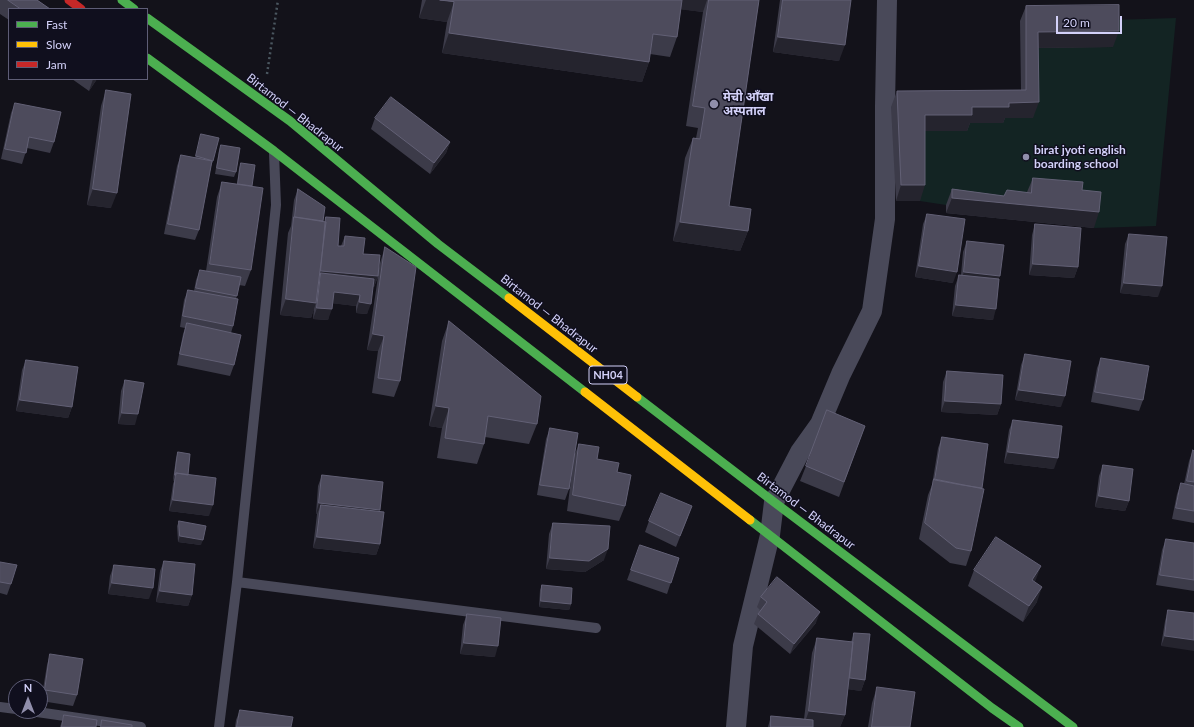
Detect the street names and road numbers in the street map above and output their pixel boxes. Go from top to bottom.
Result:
street label: Birtamod — Bhadrapur [244,71,346,155]
street label: Birtamod — Bhadrapur [498,272,600,356]
road number: NH04 [589,366,627,384]
street label: Birtamod — Bhadrapur [754,469,858,553]

